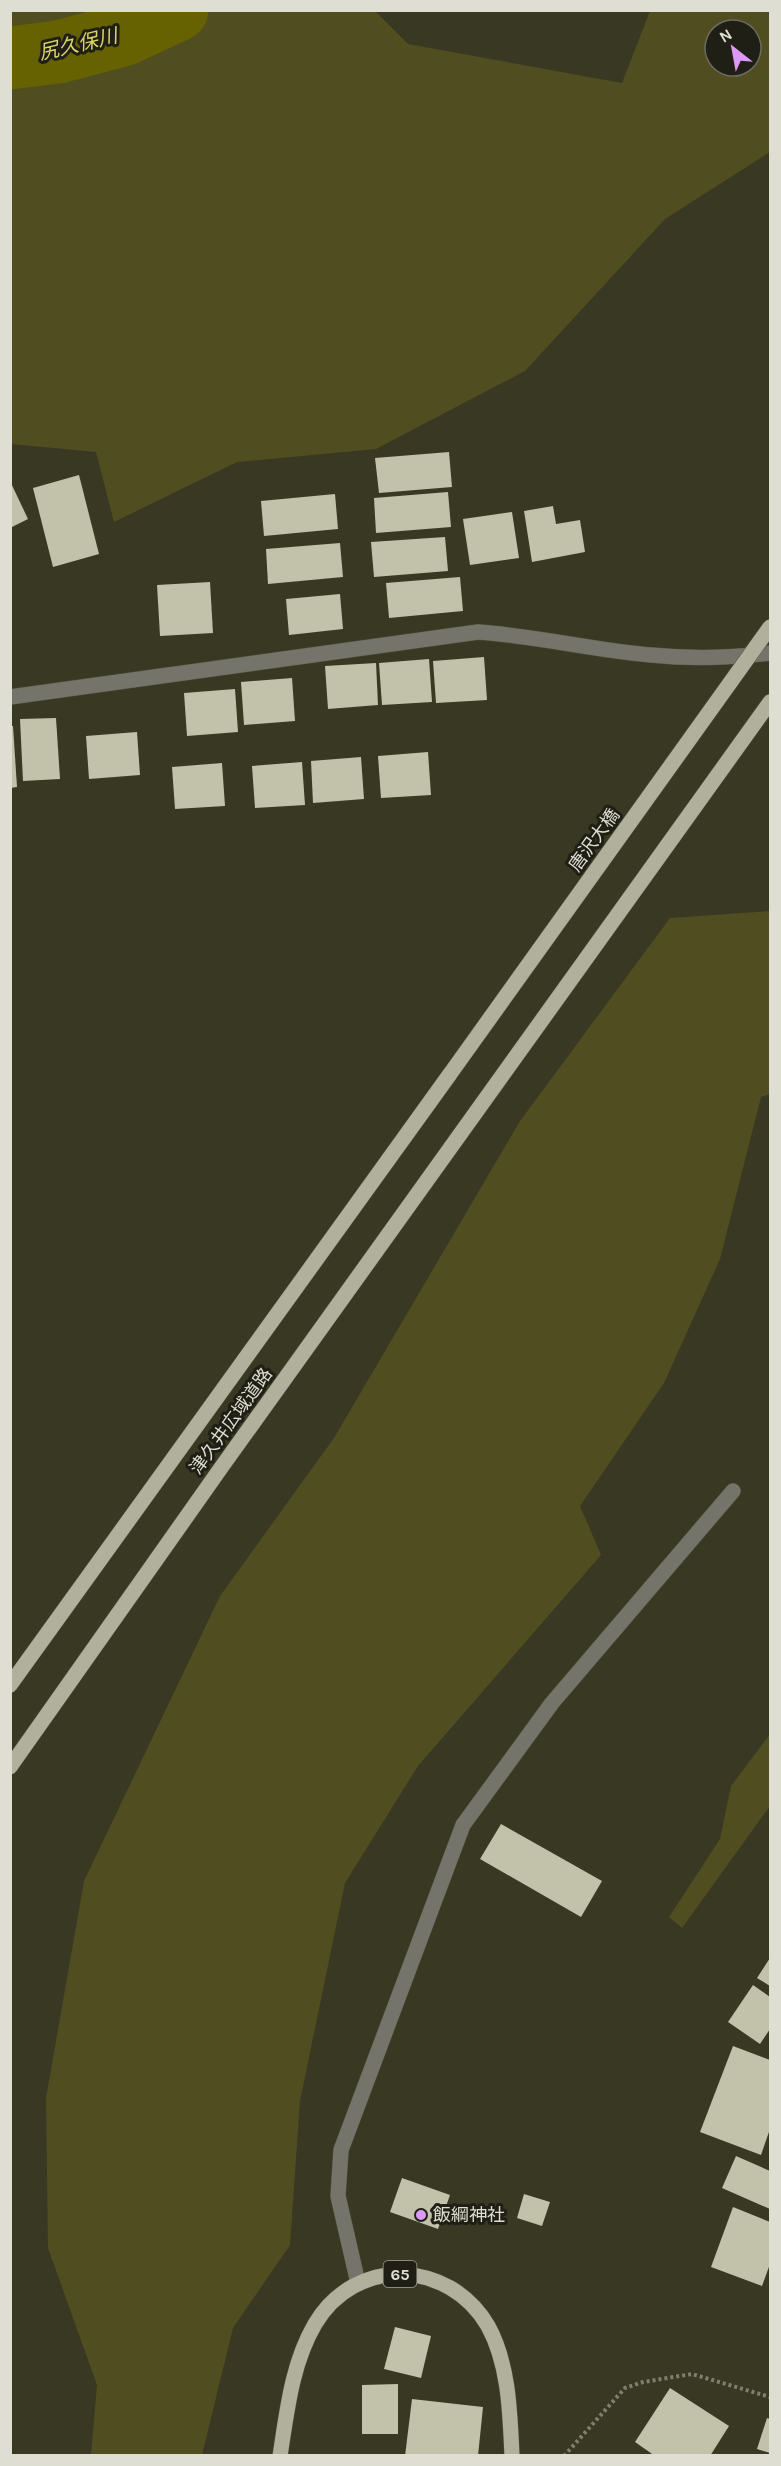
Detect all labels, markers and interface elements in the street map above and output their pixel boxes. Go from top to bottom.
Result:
north arrow [703,18,763,78]
water label: 尻久保川 [37,24,122,65]
text: N [716,24,735,47]
street label: 唐沢大橋 [564,804,624,876]
street label: 津久井広域道路 [185,1364,277,1478]
place label: 飯綱神社 [433,2204,505,2226]
marker: 飯綱神社 [414,2208,428,2222]
road number: 65 [384,2261,416,2287]

